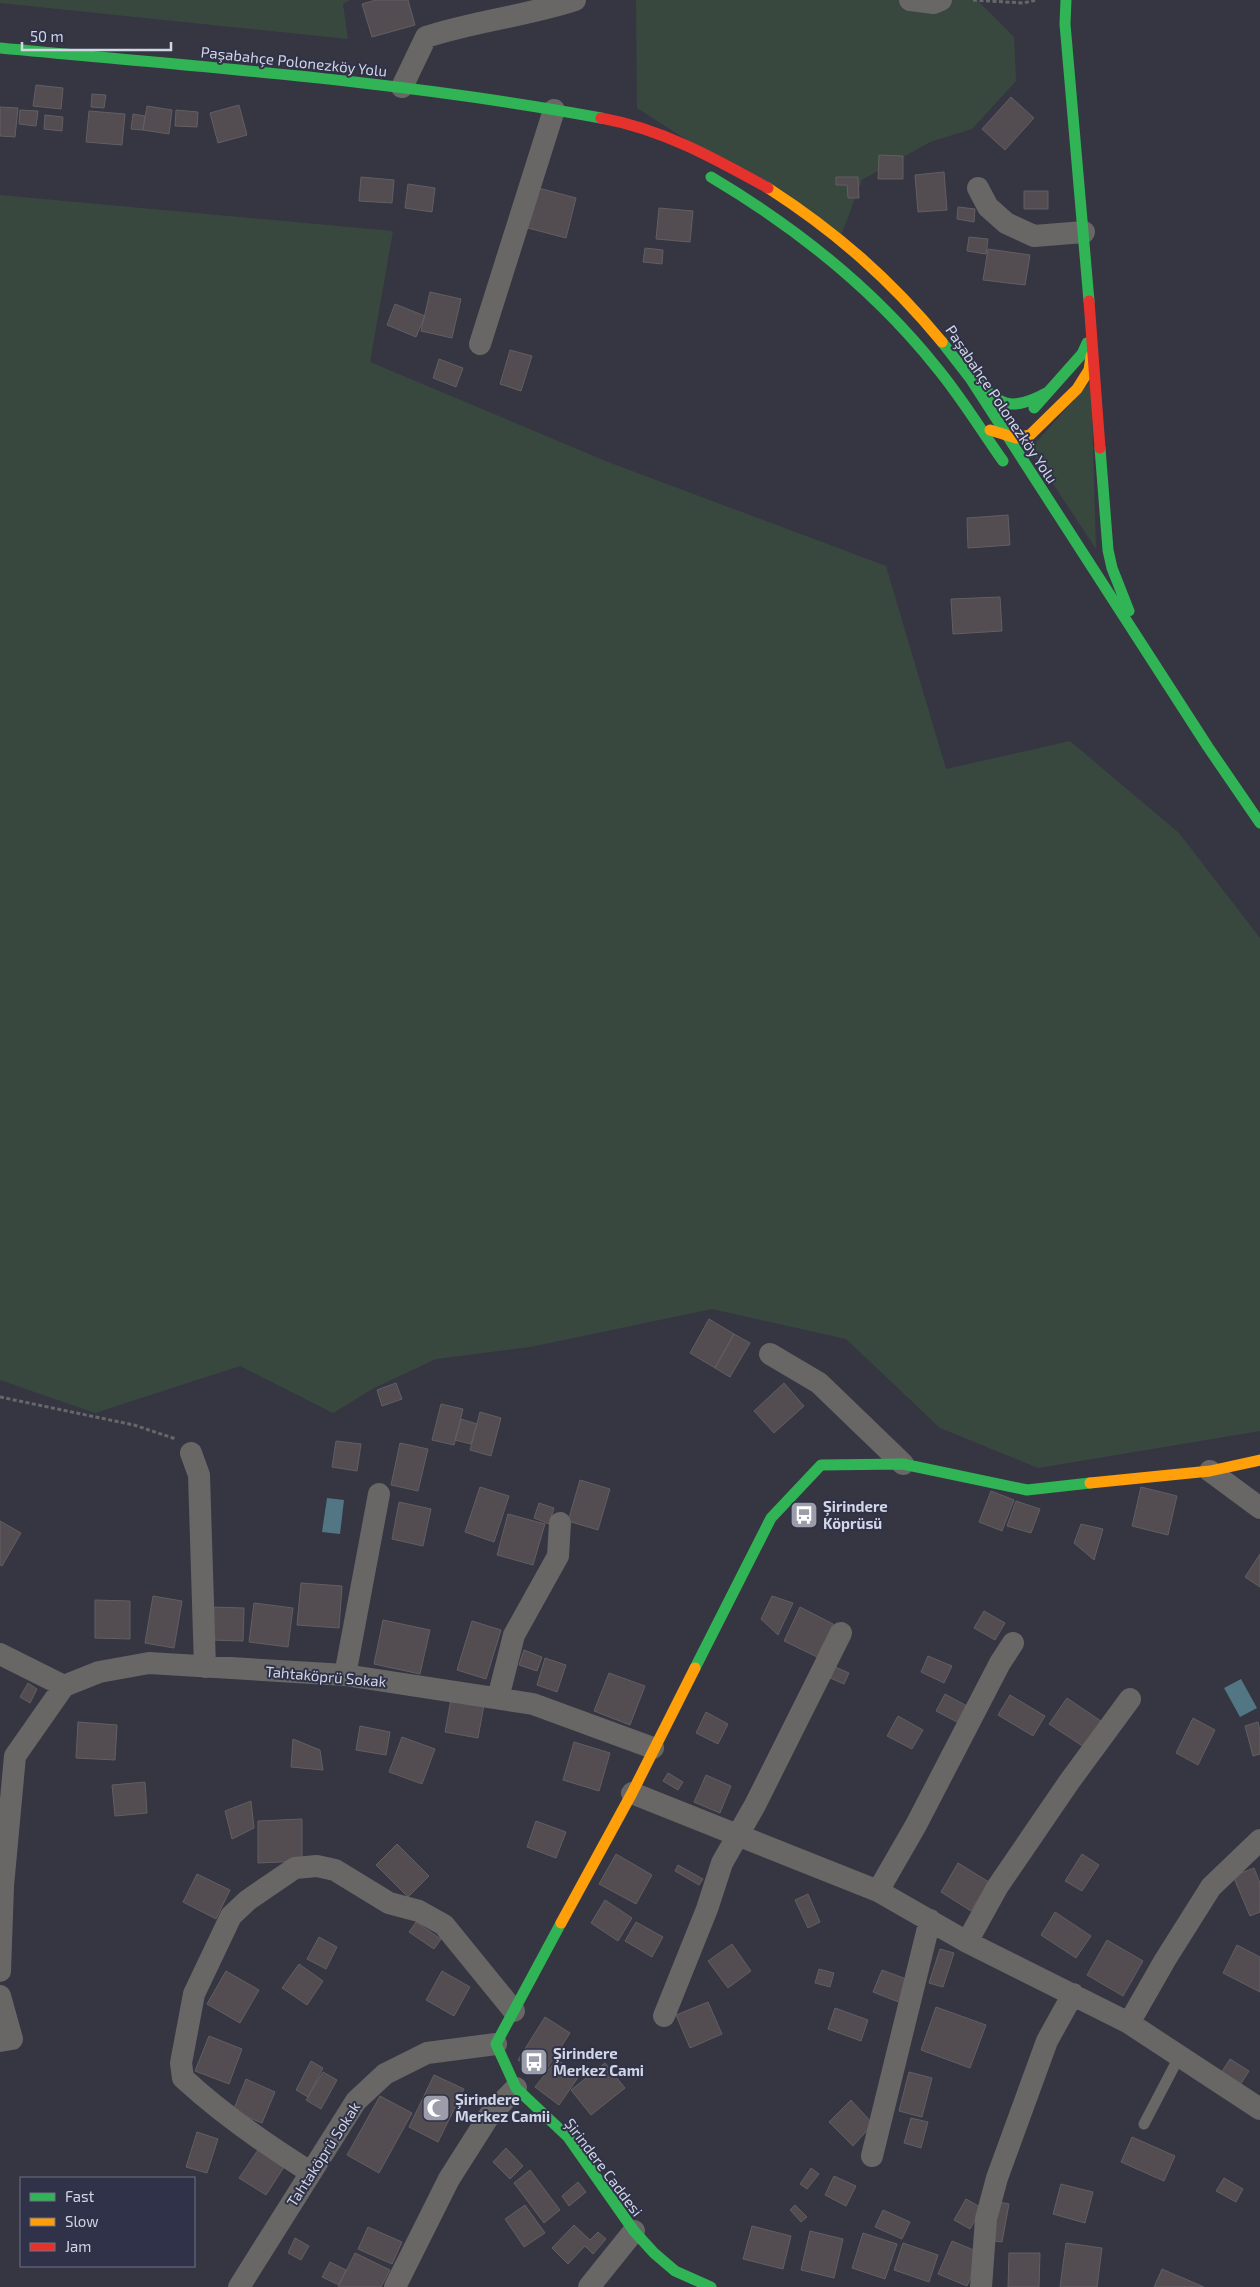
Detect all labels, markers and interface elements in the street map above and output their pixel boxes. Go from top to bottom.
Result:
scale bar [22,20,171,52]
text: 50 m [30,27,64,45]
street label: Paşabahçe Polonezköy Yolu [200,42,388,81]
street label: Paşabahçe Polonezköy Yolu [941,321,1062,487]
place label: Şirindere Köprüsü [823,1497,888,1532]
bus stop icon: Şirindere Köprüsü [789,1500,819,1530]
street label: Tahtaköprü Sokak [265,1662,388,1690]
place label: Şirindere Merkez Cami [553,2044,644,2079]
bus stop icon: Şirindere Merkez Cami [519,2047,549,2077]
place label: Şirindere Merkez Camii [455,2090,550,2125]
mosque icon: Şirindere Merkez Camii [421,2093,451,2123]
street label: Tahtaköprü Sokak [282,2098,364,2210]
street label: Şirindere Caddesi [561,2115,647,2220]
legend [20,2177,195,2267]
text: Fast [65,2187,95,2205]
text: Slow [65,2212,99,2230]
text: Jam [65,2237,91,2255]

